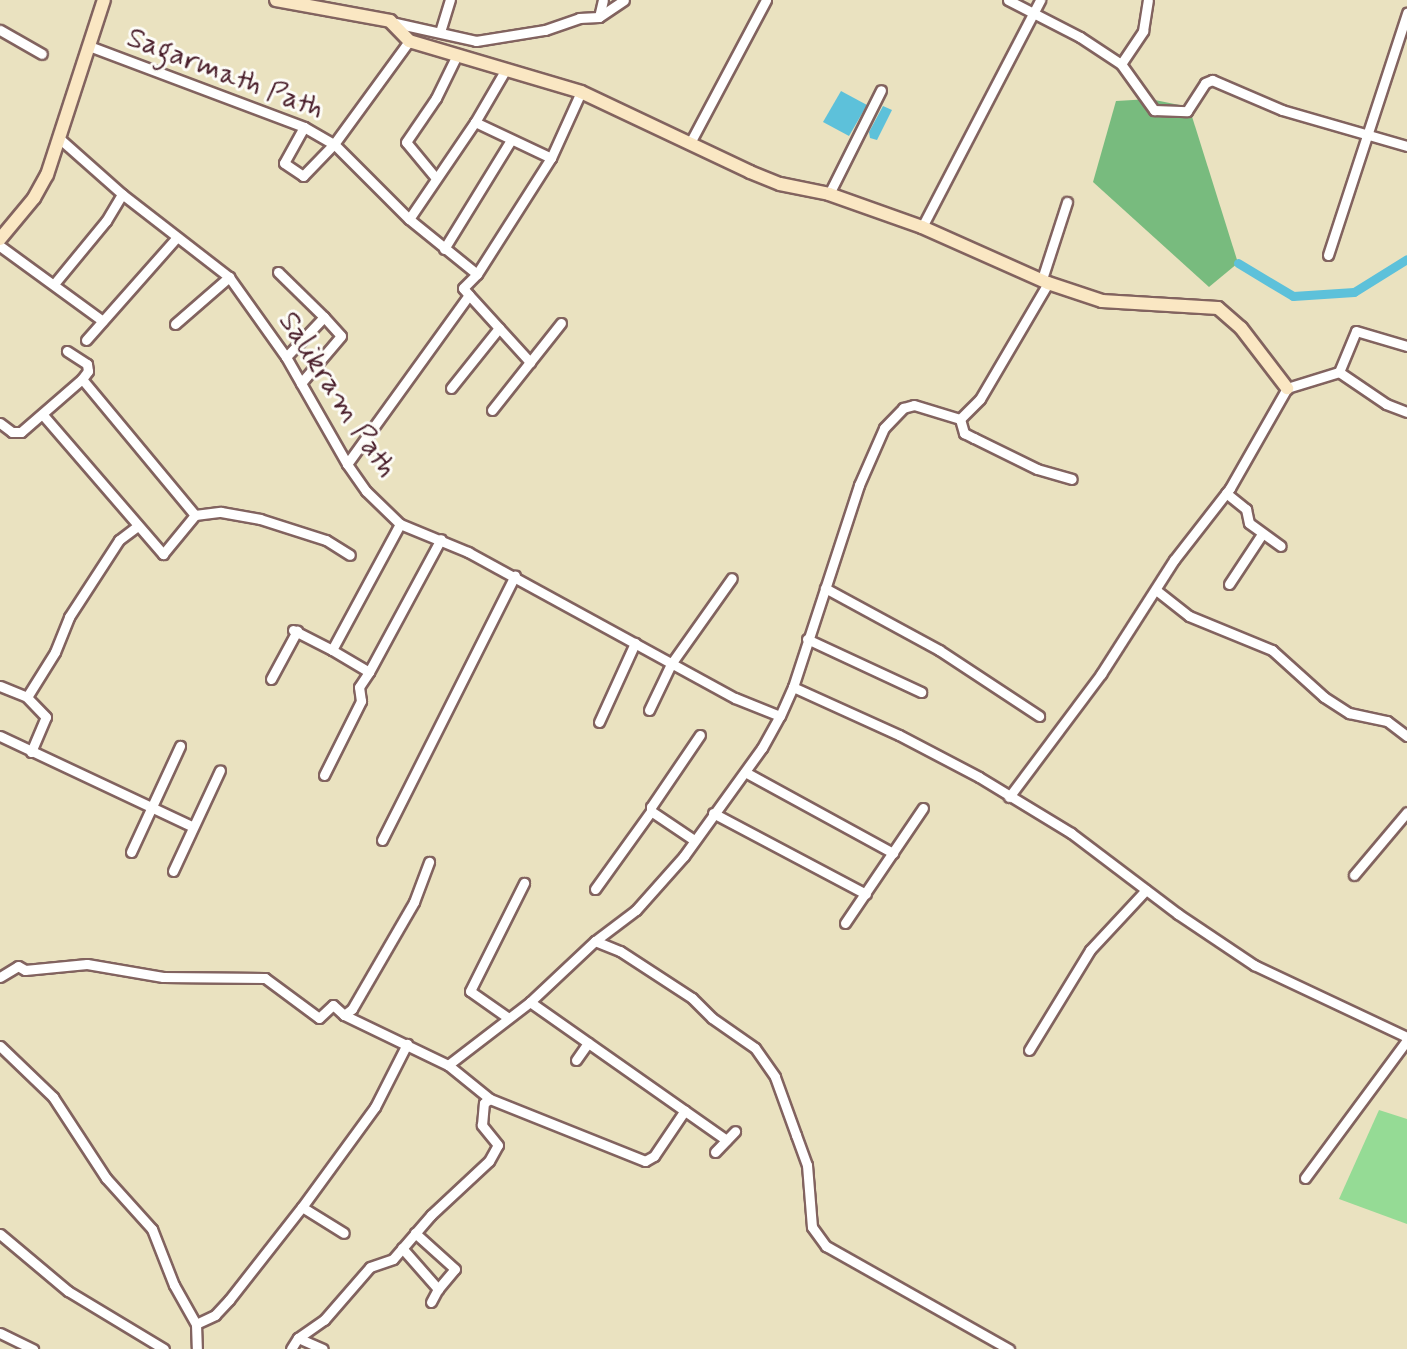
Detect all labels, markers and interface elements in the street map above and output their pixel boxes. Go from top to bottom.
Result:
street label: Sagarmath Path [122,20,328,128]
street label: Salikram Path [270,305,404,485]

